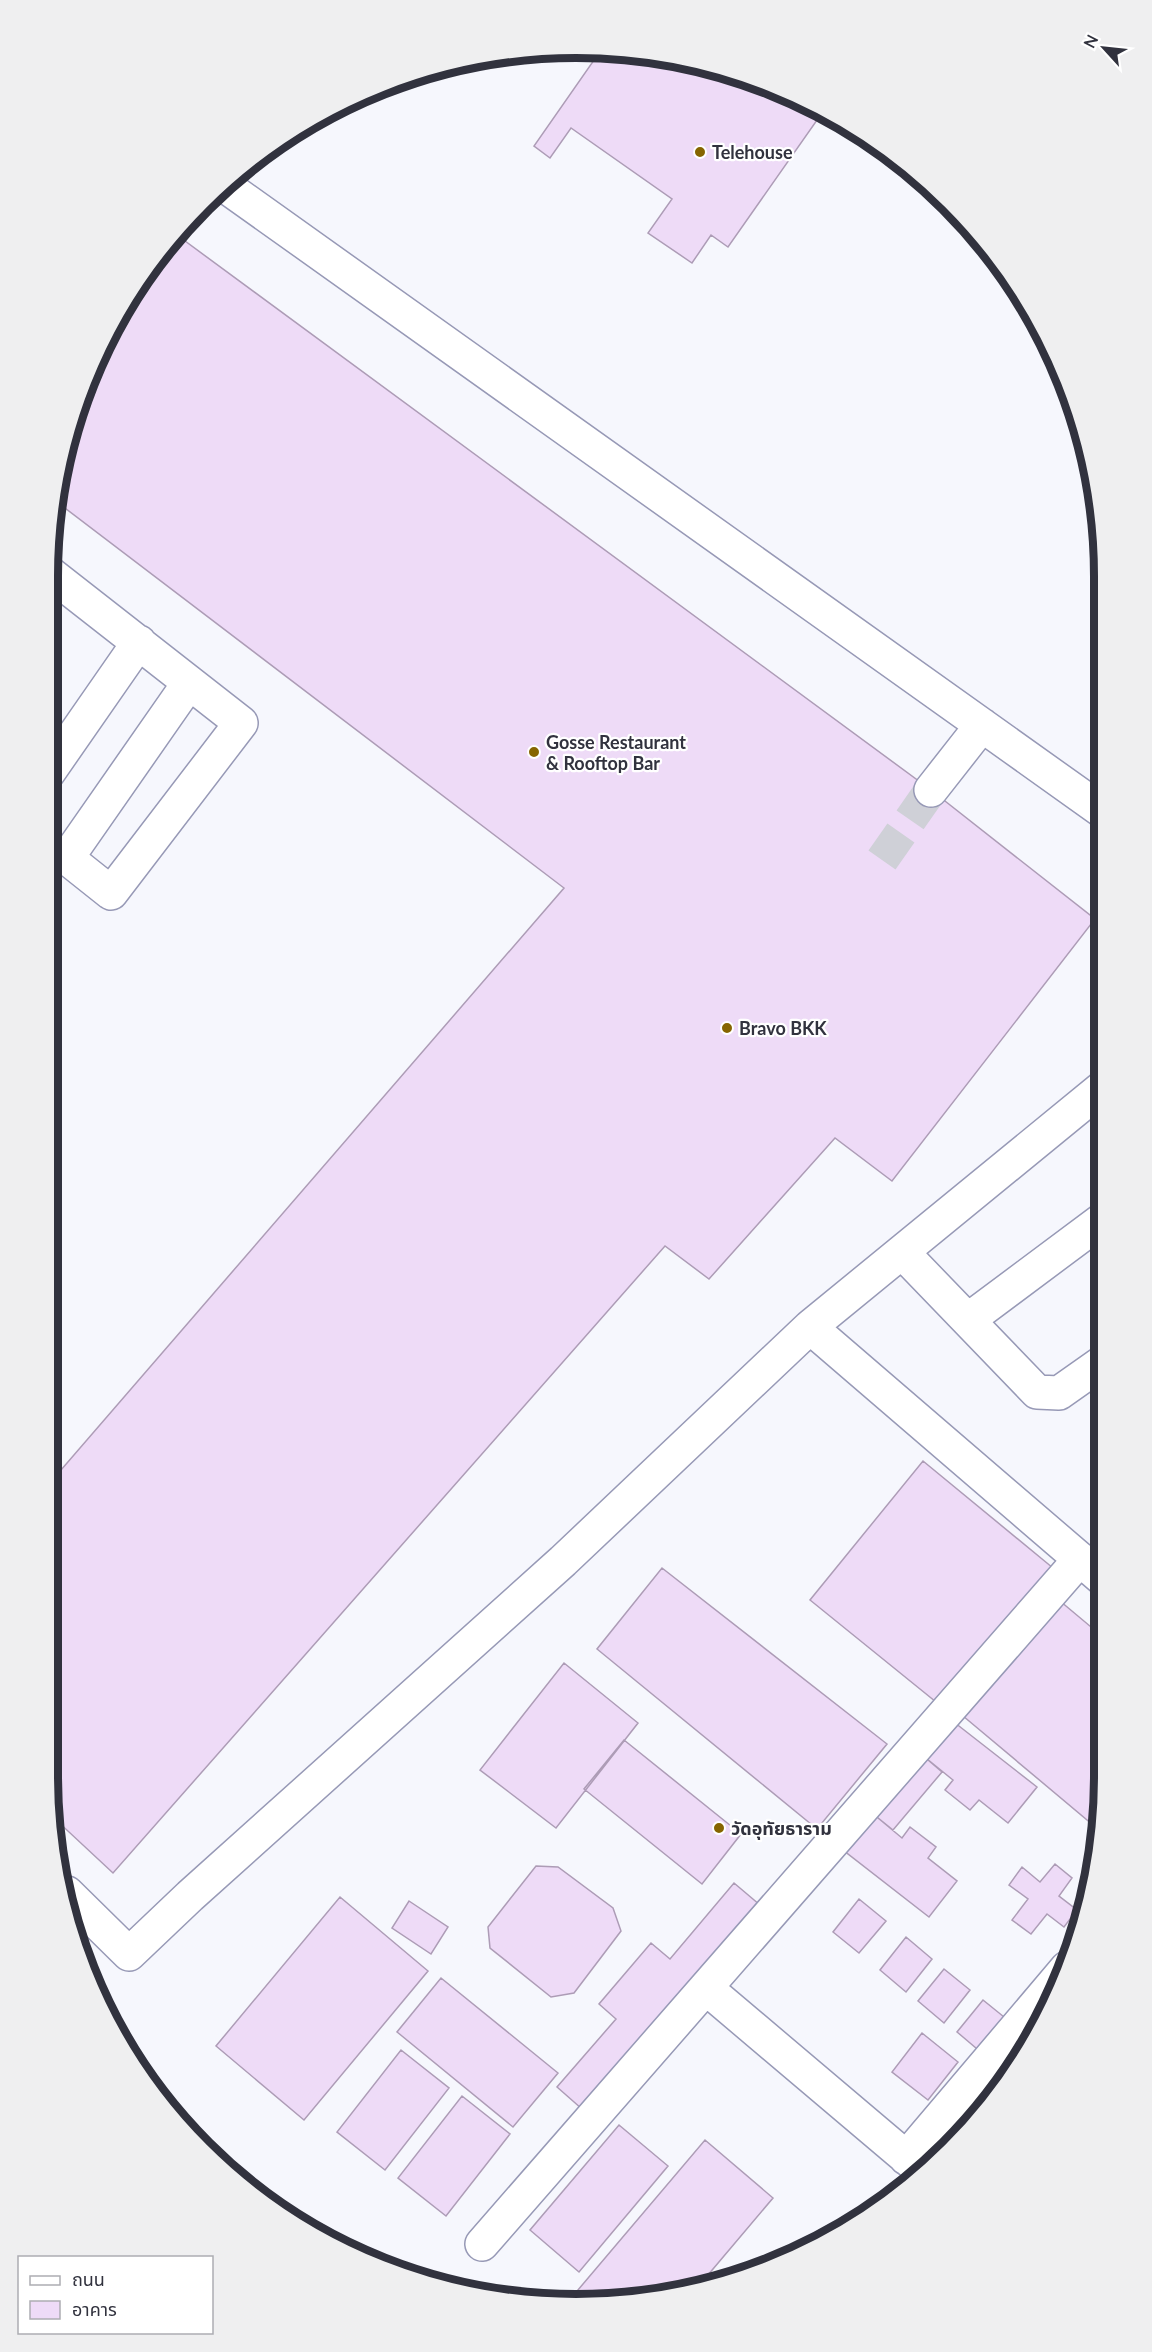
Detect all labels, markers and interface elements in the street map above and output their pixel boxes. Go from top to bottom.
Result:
north arrow [1074,18,1134,78]
text: N [1079,31,1101,51]
place label: Telehouse [712,141,793,163]
marker: Telehouse [693,145,707,159]
place label: Gosse Restaurant & Rooftop Bar [546,731,686,774]
marker: Gosse Restaurant & Rooftop Bar [527,745,541,759]
place label: Bravo BKK [739,1017,827,1039]
marker: Bravo BKK [720,1021,734,1035]
place label: วัดอุทัยธาราม [731,1817,832,1840]
marker: วัดอุทัยธาราม [712,1821,726,1835]
legend [18,2256,213,2334]
text: ถนน [72,2268,105,2290]
text: อาคาร [72,2298,117,2320]

